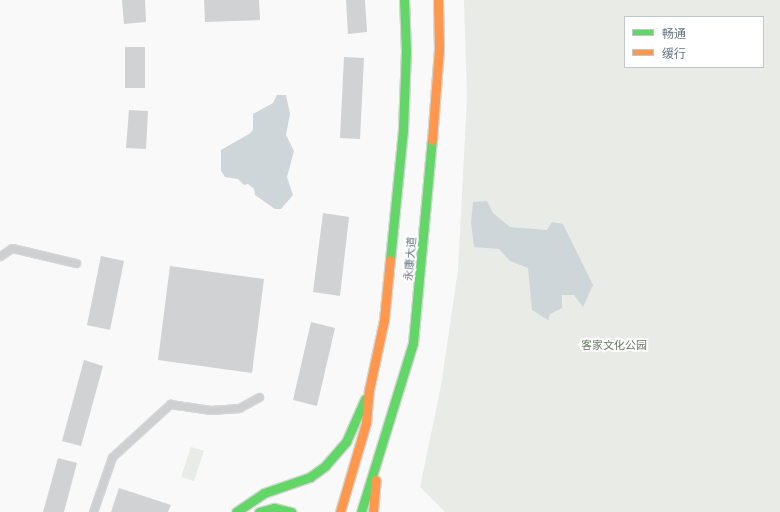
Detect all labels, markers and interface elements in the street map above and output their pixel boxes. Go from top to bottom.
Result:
legend [624,16,764,68]
text: 畅通 [662,27,686,41]
text: 缓行 [662,47,686,61]
street label: 永康大道 [403,237,419,281]
park label: 客家文化公园 [581,339,647,353]

